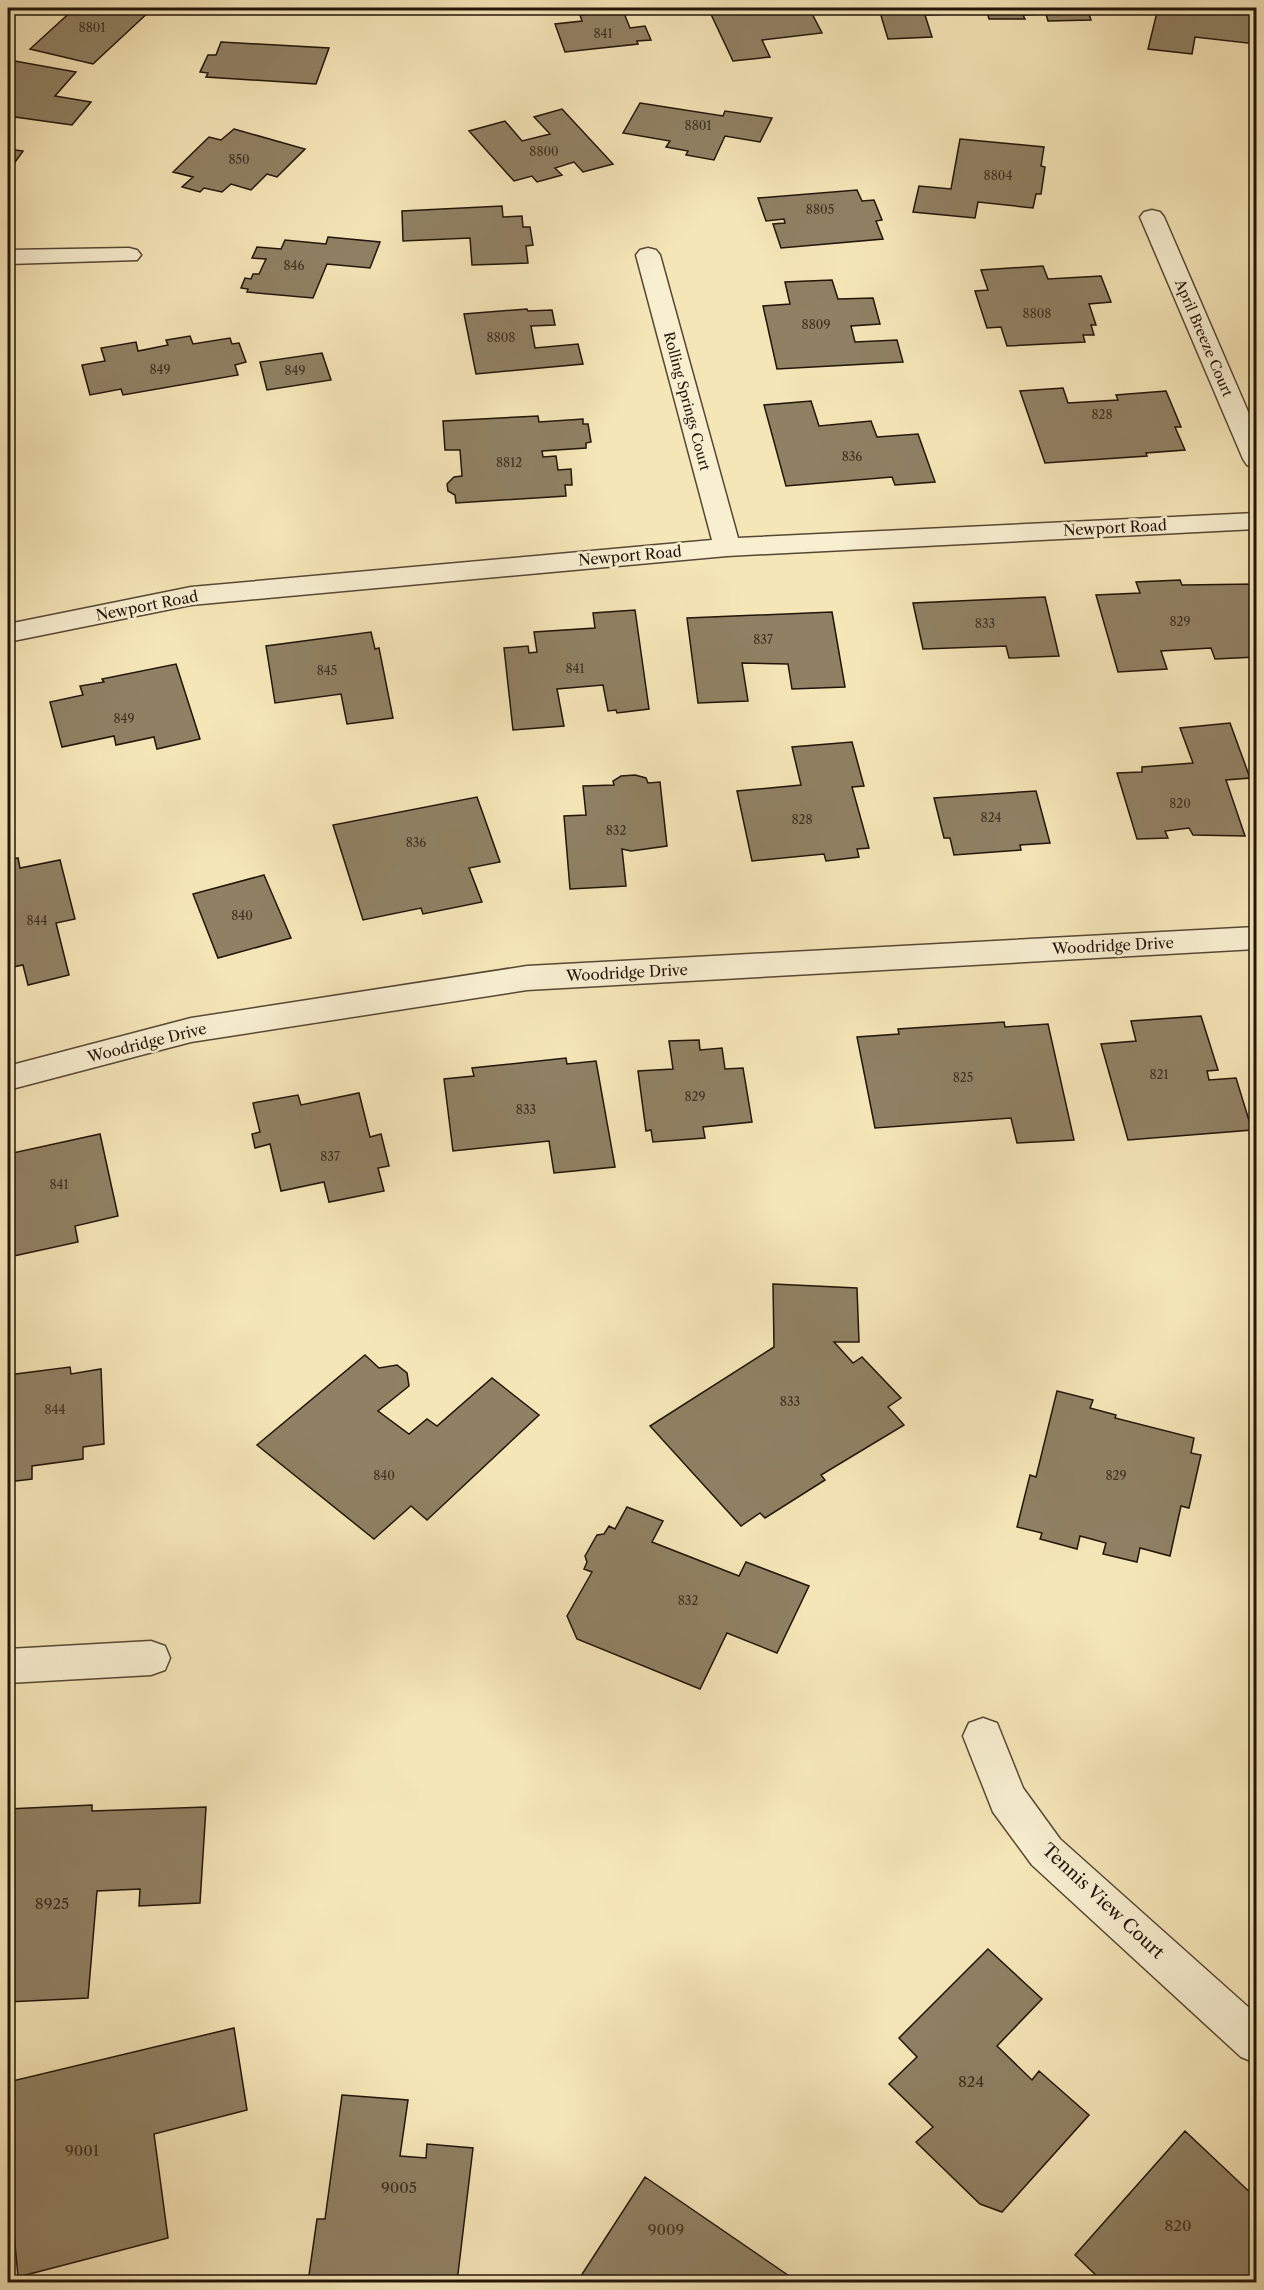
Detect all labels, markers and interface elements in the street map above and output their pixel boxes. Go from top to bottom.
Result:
house number: 8801 [79,20,105,35]
house number: 841 [593,26,613,41]
house number: 8801 [685,118,711,133]
house number: 8800 [529,144,559,159]
house number: 850 [228,152,250,167]
house number: 8804 [984,168,1012,183]
house number: 8805 [806,202,834,217]
house number: 846 [283,258,305,273]
street label: April Breeze Court [1171,276,1237,399]
house number: 8808 [1023,306,1051,321]
house number: 8809 [802,317,830,332]
house number: 8808 [487,330,515,345]
street label: Rolling Springs Court [660,330,714,472]
house number: 849 [149,362,171,377]
house number: 849 [284,363,306,378]
house number: 828 [1091,407,1113,422]
house number: 836 [842,449,862,464]
house number: 8812 [496,455,522,470]
street label: Newport Road [1063,515,1167,540]
street label: Newport Road [577,542,682,569]
street label: Newport Road [94,586,200,625]
house number: 829 [1169,614,1191,629]
house number: 833 [975,616,995,631]
house number: 837 [753,632,773,647]
house number: 841 [565,661,585,676]
house number: 845 [317,663,337,678]
house number: 849 [113,711,135,726]
house number: 820 [1169,796,1191,811]
house number: 824 [981,810,1002,825]
house number: 828 [791,812,813,827]
house number: 832 [606,823,626,838]
house number: 836 [406,835,426,850]
house number: 840 [231,908,253,923]
house number: 844 [27,913,48,928]
street label: Woodridge Drive [1051,933,1174,958]
street label: Woodridge Drive [565,960,688,985]
street label: Woodridge Drive [84,1019,208,1067]
house number: 821 [1149,1067,1169,1082]
house number: 825 [953,1070,973,1085]
house number: 829 [684,1089,706,1104]
house number: 833 [516,1102,536,1117]
house number: 837 [320,1149,340,1164]
house number: 841 [49,1177,69,1192]
house number: 833 [780,1394,800,1409]
house number: 844 [45,1402,66,1417]
house number: 840 [373,1468,395,1483]
house number: 829 [1105,1468,1127,1483]
house number: 832 [678,1593,698,1608]
street label: Tennis View Court [1037,1839,1169,1964]
house number: 8925 [35,1894,69,1913]
house number: 824 [958,2072,984,2091]
house number: 9001 [65,2141,100,2160]
house number: 9005 [381,2178,417,2197]
house number: 820 [1164,2216,1192,2235]
house number: 9009 [648,2220,684,2239]

